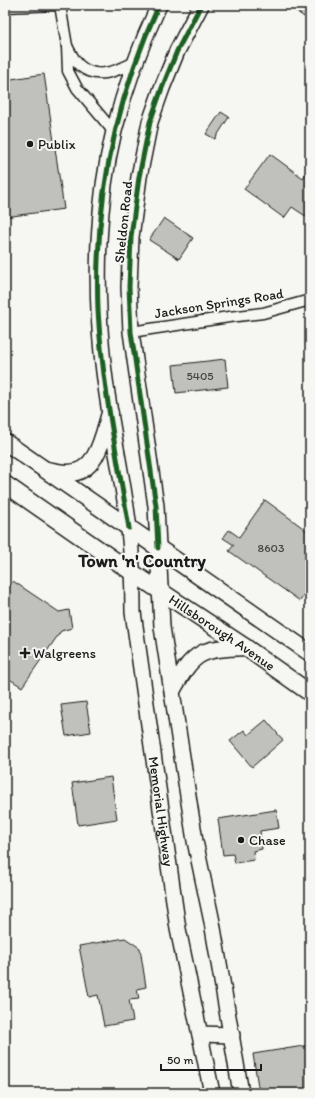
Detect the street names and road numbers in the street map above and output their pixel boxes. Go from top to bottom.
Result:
street label: Sheldon Road [111,180,136,264]
street label: Jackson Springs Road [153,285,285,322]
street label: Hillsborough Avenue [165,591,279,675]
street label: Memorial Highway [145,755,177,868]

